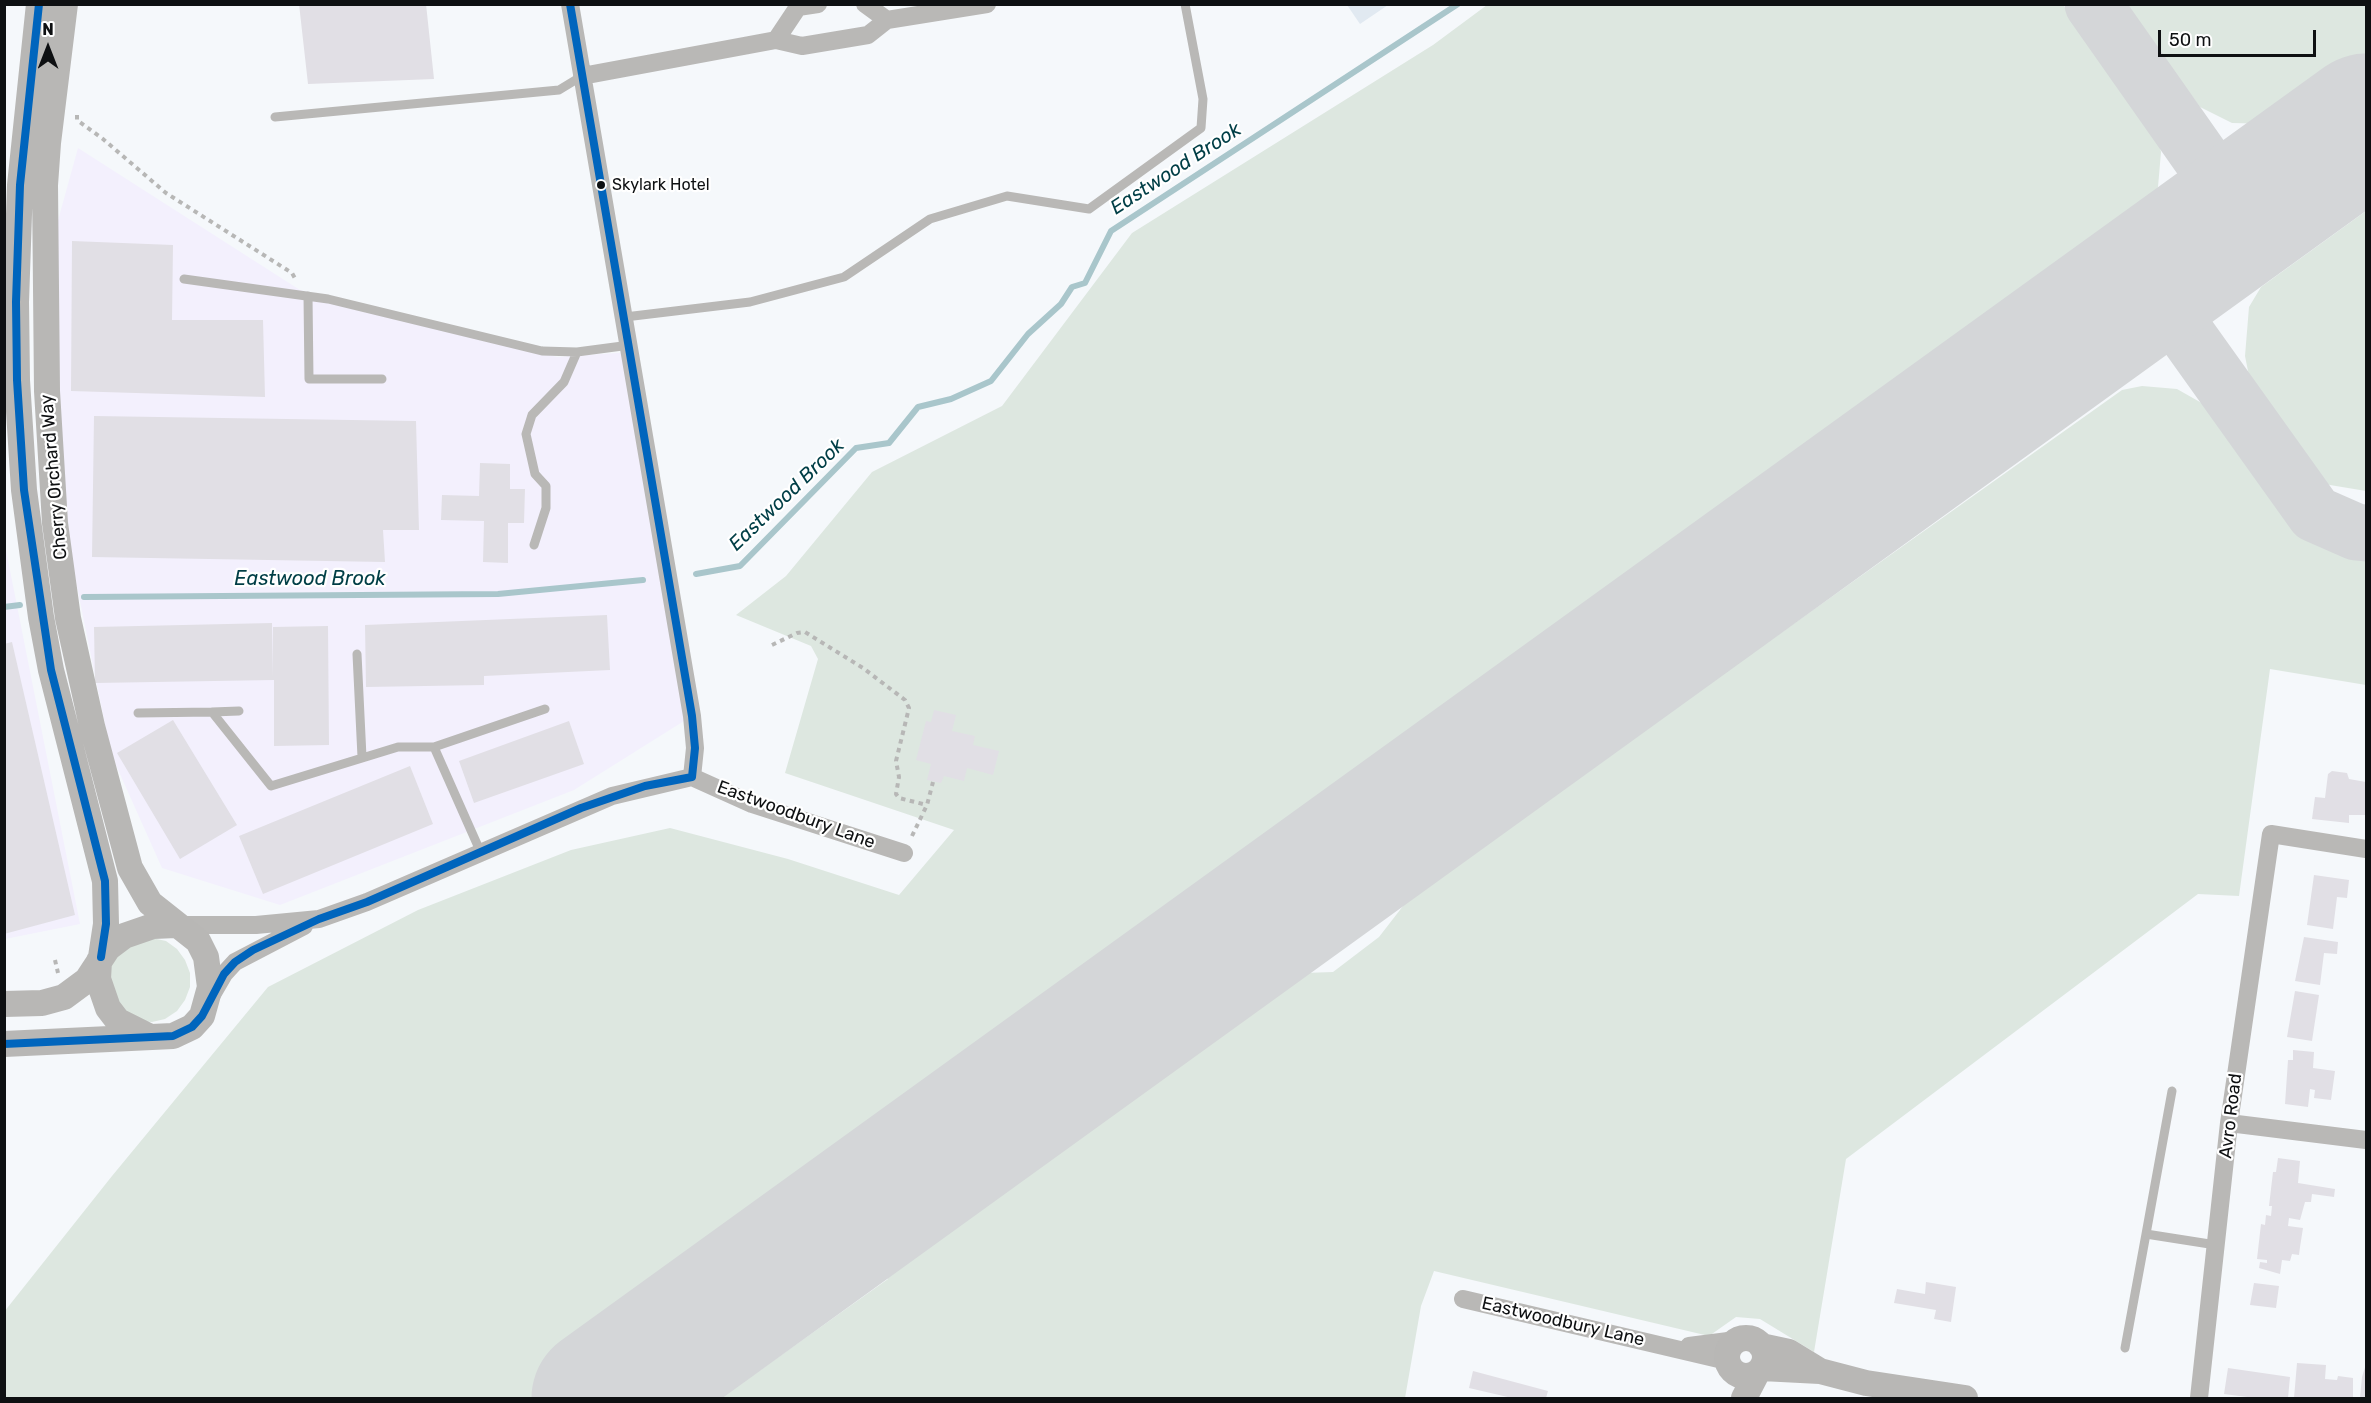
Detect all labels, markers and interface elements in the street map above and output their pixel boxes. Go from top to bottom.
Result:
north arrow [18,18,78,78]
scale bar [2161,18,2318,56]
text: N [42,20,54,39]
text: 50 m [2169,29,2212,51]
water label: Eastwood Brook [1106,118,1246,220]
place label: Skylark Hotel [612,175,710,195]
marker: Skylark Hotel [595,179,607,191]
street label: Cherry Orchard Way [36,393,72,561]
water label: Eastwood Brook [724,434,850,556]
water label: Eastwood Brook [234,567,386,591]
street label: Eastwoodbury Lane [714,776,878,854]
street label: Avro Road [2215,1072,2247,1160]
street label: Eastwoodbury Lane [1480,1293,1646,1351]

